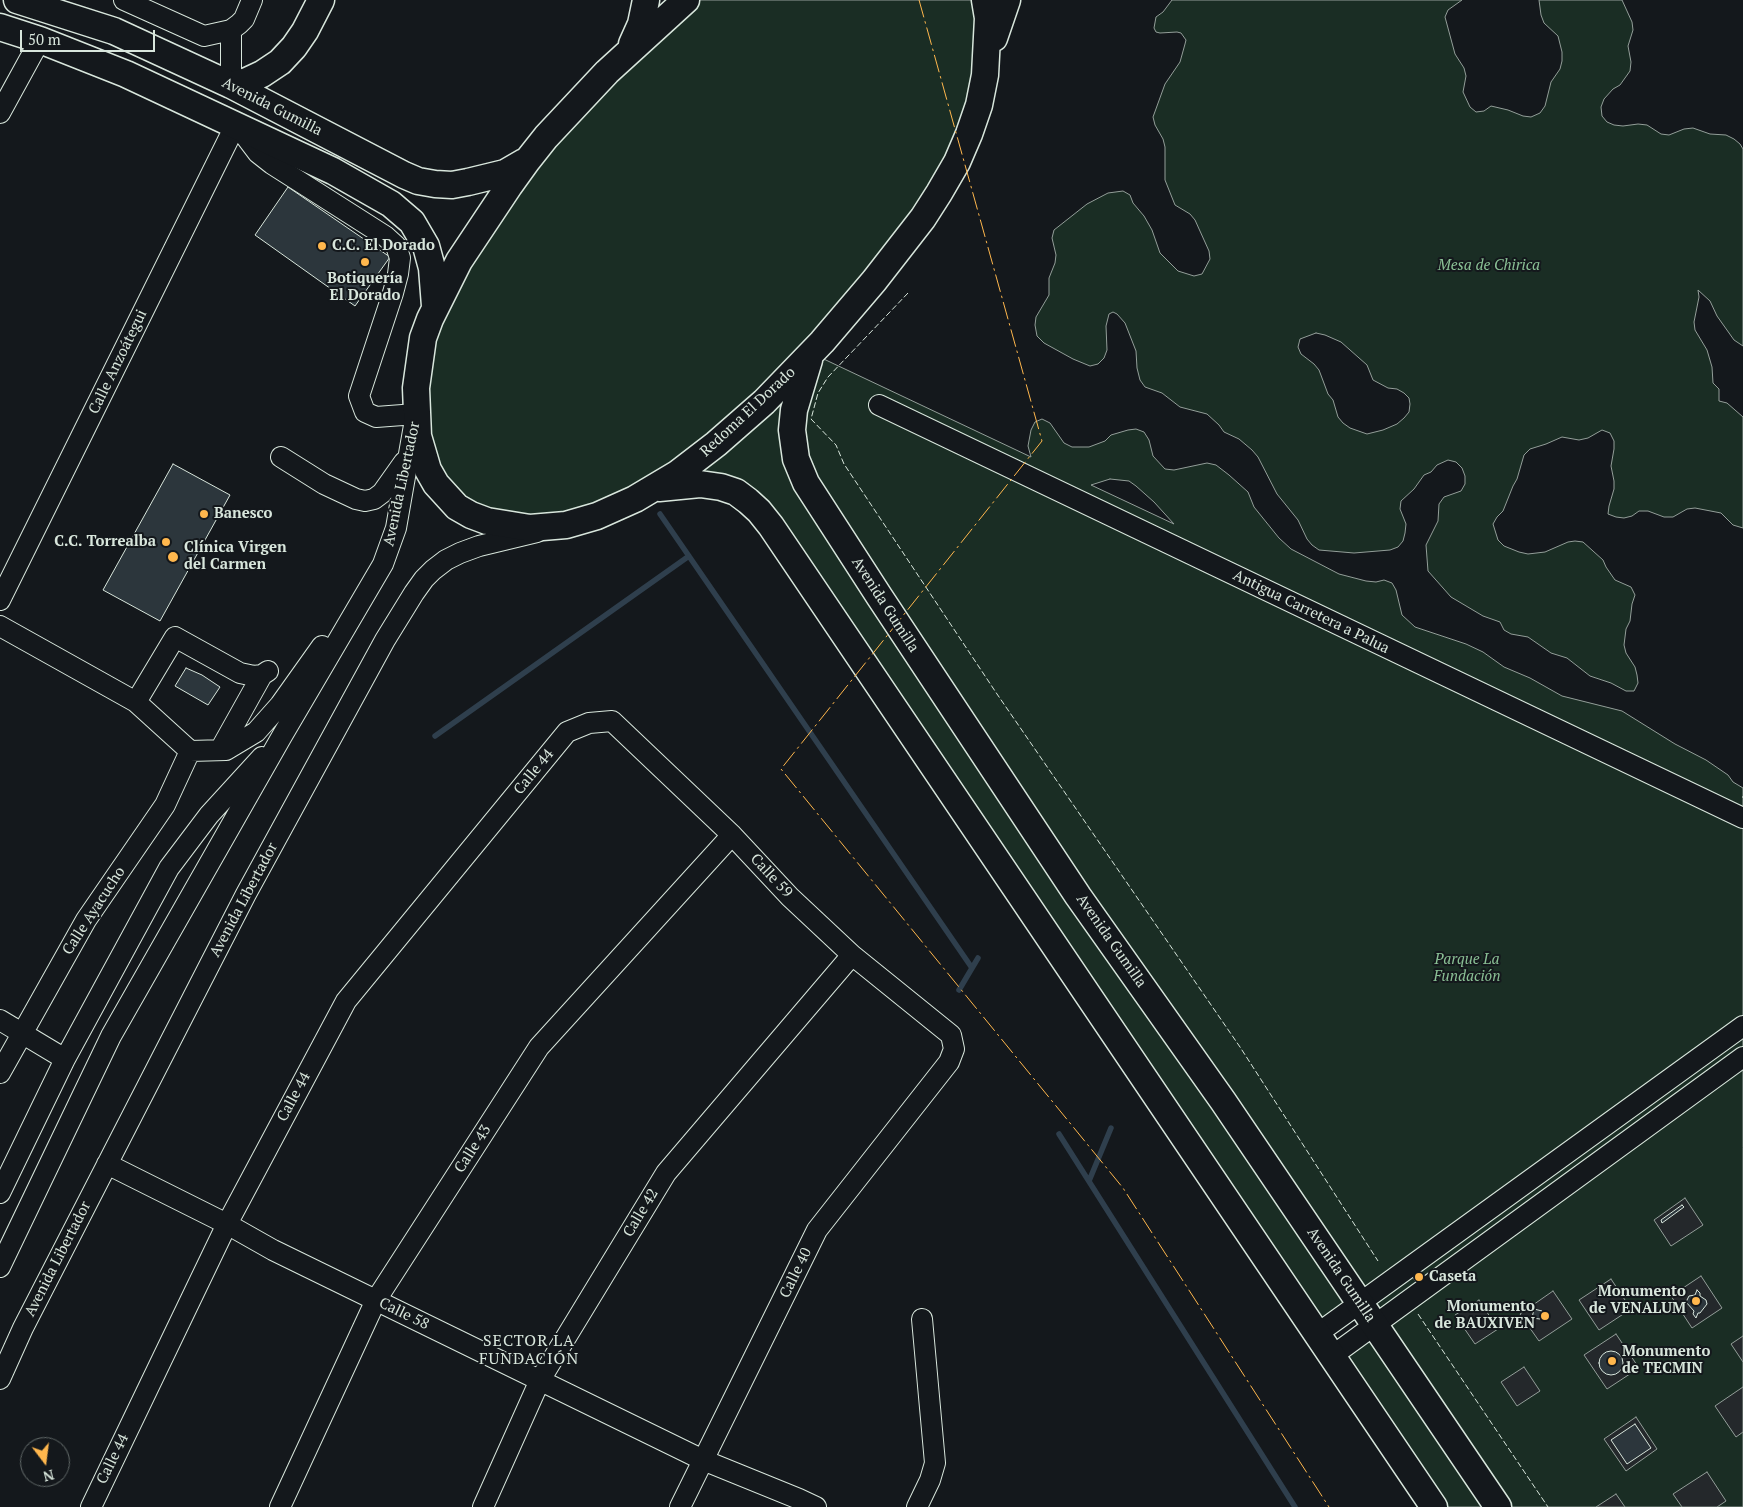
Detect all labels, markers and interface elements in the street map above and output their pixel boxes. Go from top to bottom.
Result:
scale bar [22,20,158,52]
text: 50 m [28,29,61,49]
street label: Avenida Gumilla [219,74,325,140]
place label: C.C. El Dorado [332,237,435,255]
marker: C.C. El Dorado [316,240,328,252]
marker: Botiquería El Dorado [359,256,371,268]
park label: Mesa de Chirica [1438,257,1540,275]
place label: Botiquería El Dorado [327,270,403,305]
street label: Calle Anzoátegui [85,307,151,417]
street label: Redoma El Dorado [697,363,799,461]
street label: Avenida Libertador [380,420,424,548]
place label: Banesco [214,505,273,523]
marker: Banesco [198,508,210,520]
place label: C.C. Torrealba [54,533,156,551]
marker: C.C. Torrealba [160,536,172,548]
place label: Clínica Virgen del Carmen [184,539,287,574]
marker: Clínica Virgen del Carmen [166,550,180,564]
street label: Avenida Gumilla [847,554,923,656]
street label: Antigua Carretera a Palua [1230,566,1392,658]
street label: Calle 44 [510,746,558,798]
street label: Avenida Libertador [206,840,282,960]
street label: Calle 59 [746,850,796,902]
street label: Calle Ayacucho [59,864,129,958]
street label: Avenida Gumilla [1072,891,1150,991]
park label: Parque La Fundación [1434,951,1500,986]
street label: Calle 44 [274,1069,314,1125]
street label: Calle 43 [451,1122,495,1176]
street label: Calle 42 [620,1185,662,1241]
street label: Avenida Libertador [21,1198,95,1320]
street label: Avenida Gumilla [1303,1224,1379,1326]
street label: Calle 40 [776,1245,816,1301]
place label: Caseta [1429,1268,1476,1286]
marker: Caseta [1413,1271,1425,1283]
place label: Monumento de VENALUM [1589,1283,1686,1318]
street label: Calle 58 [376,1294,432,1334]
marker: Monumento de VENALUM [1690,1295,1702,1307]
place label: Monumento de BAUXIVEN [1435,1298,1535,1333]
marker: Monumento de BAUXIVEN [1539,1310,1551,1322]
district label: SECTOR LA FUNDACIÓN [478,1331,580,1369]
place label: Monumento de TECMIN [1622,1343,1710,1378]
marker: Monumento de TECMIN [1606,1355,1618,1367]
street label: Calle 44 [93,1431,133,1487]
north arrow [20,1437,70,1487]
text: N [41,1465,56,1487]

